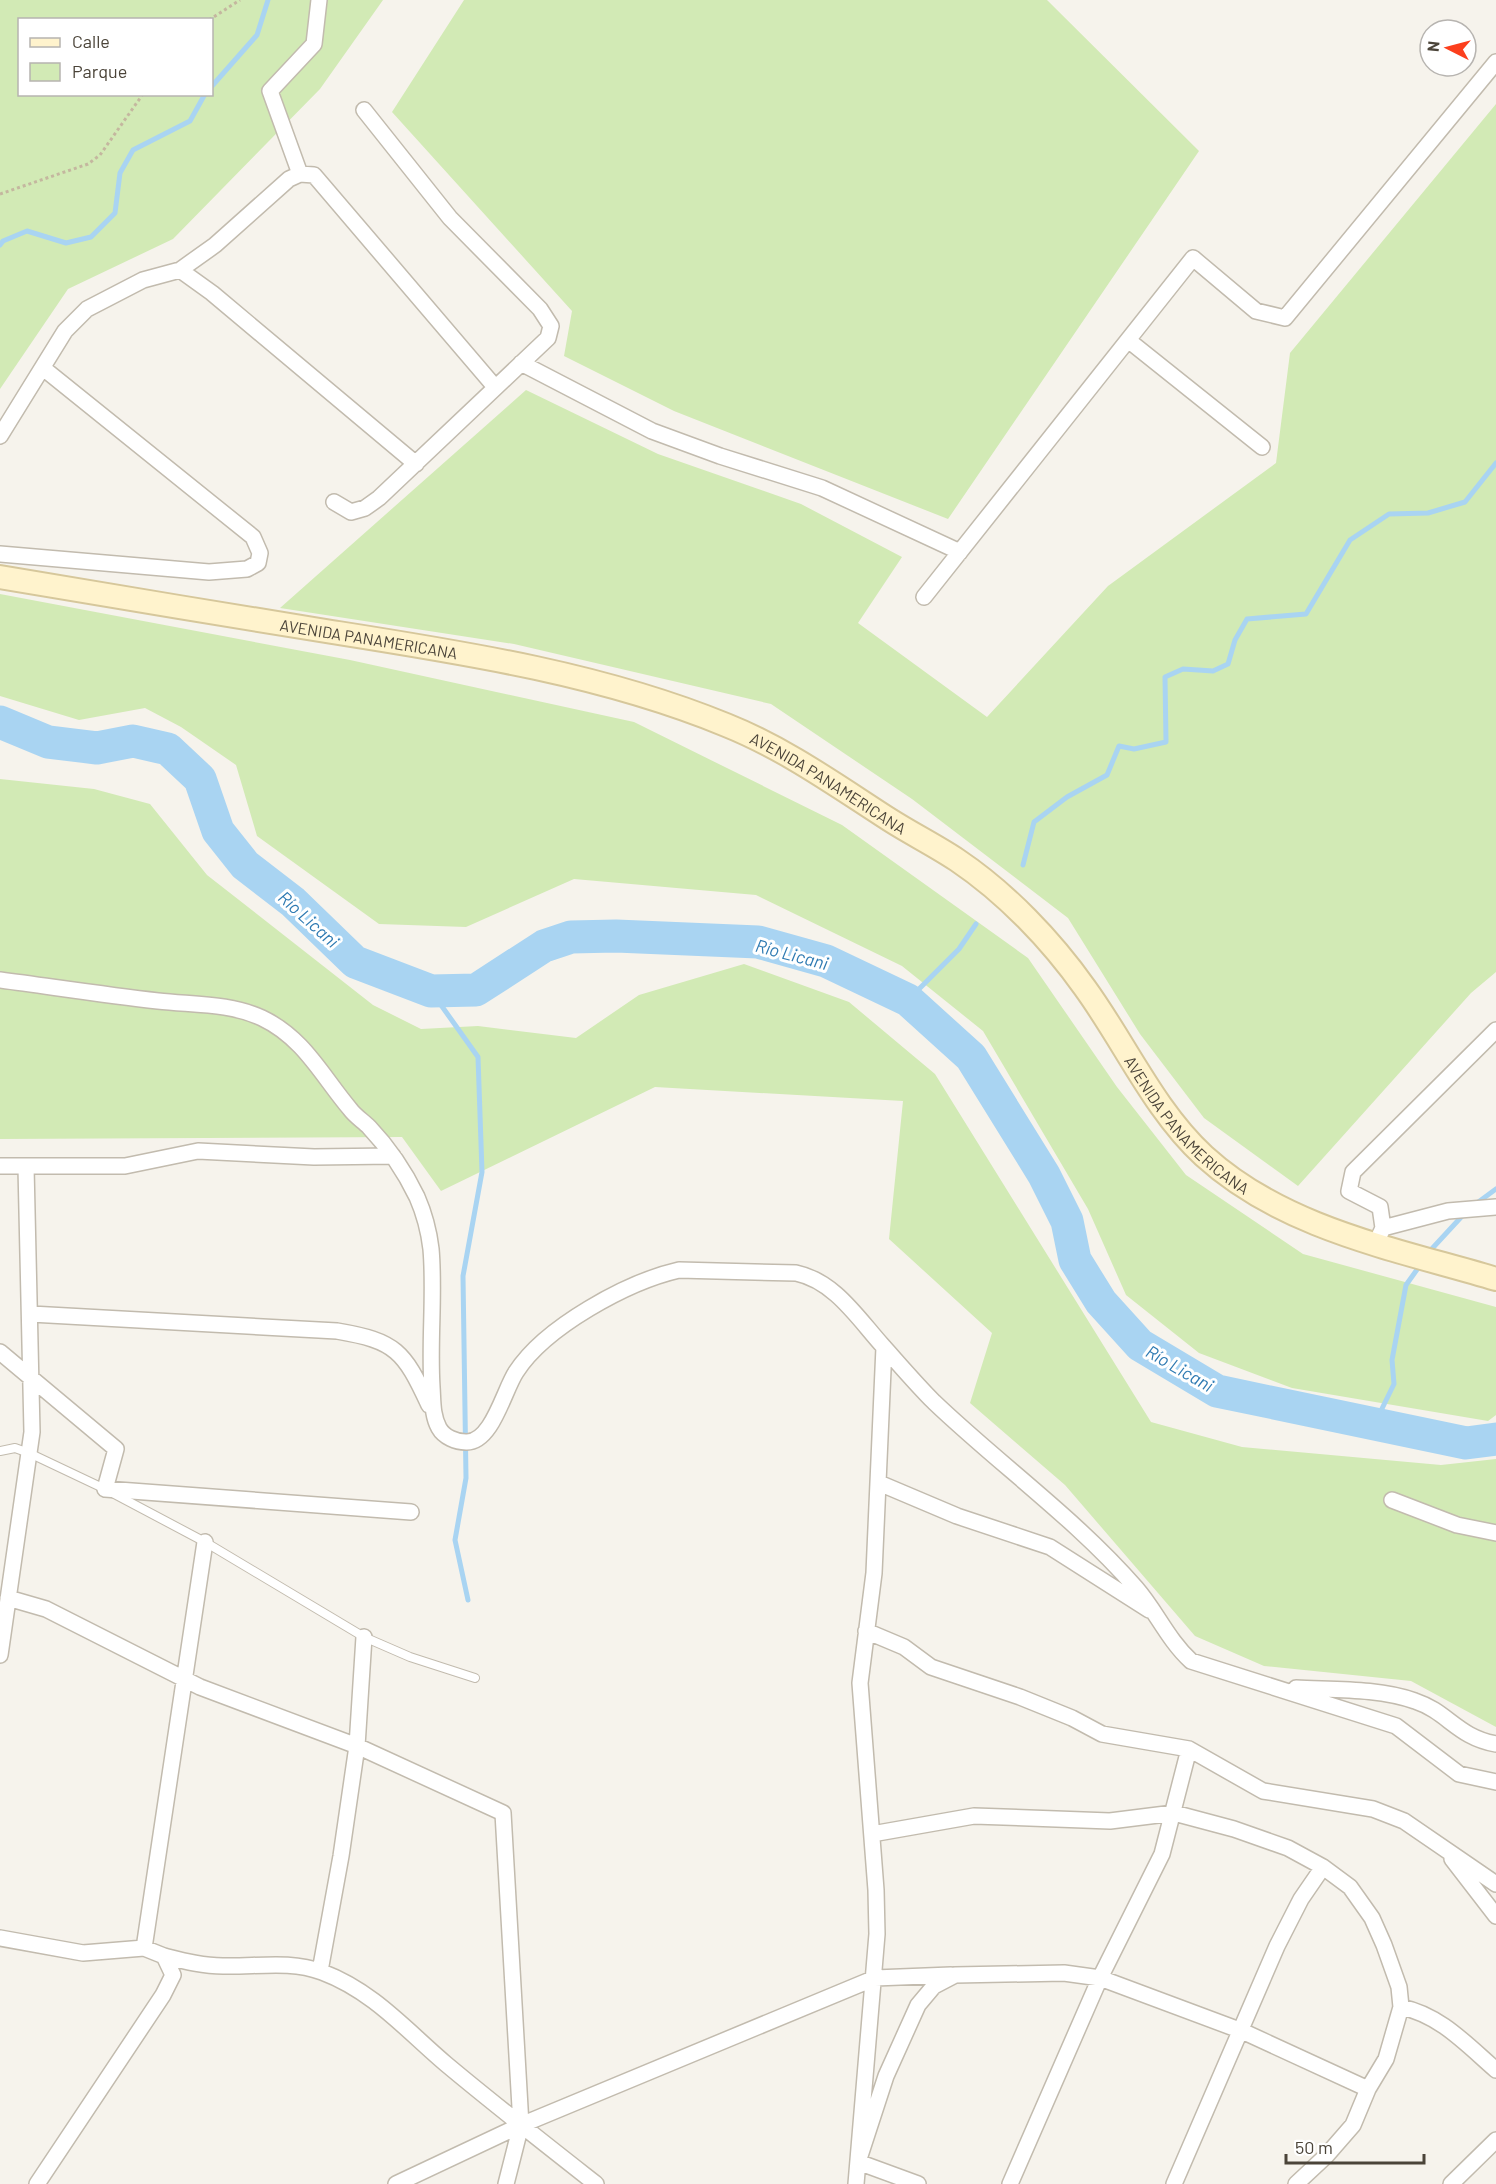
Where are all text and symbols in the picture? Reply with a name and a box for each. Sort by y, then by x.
legend [18,18,213,96]
north arrow [1418,18,1478,78]
text: Calle [72,30,110,52]
text: N [1423,40,1443,53]
text: Parque [72,60,127,82]
street label: AVENIDA PANAMERICANA [279,614,460,662]
street label: AVENIDA PANAMERICANA [747,728,910,838]
water label: Río Licani [274,886,344,952]
water label: Río Licani [753,934,831,974]
street label: AVENIDA PANAMERICANA [1121,1052,1253,1198]
water label: Río Licani [1142,1340,1218,1396]
scale bar [1286,2127,1424,2165]
text: 50 m [1295,2136,1333,2158]

